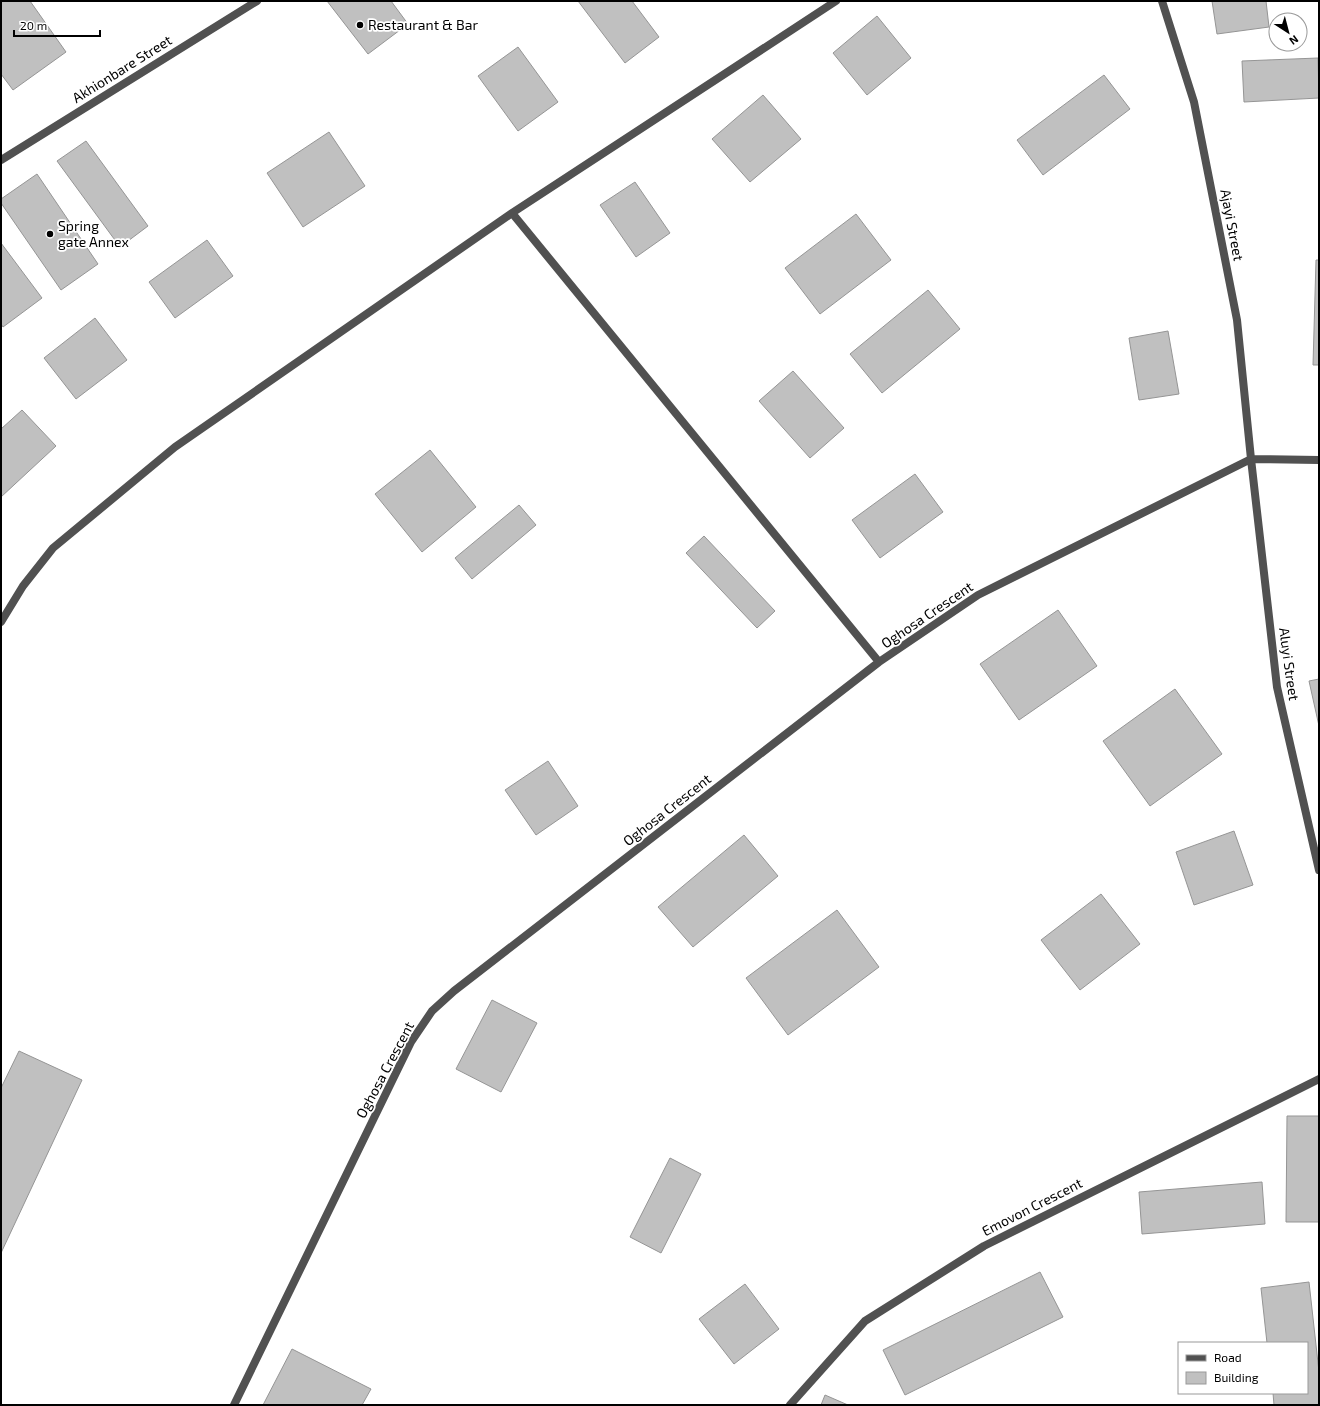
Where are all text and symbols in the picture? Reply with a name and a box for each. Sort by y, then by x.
scale bar [14,12,100,38]
north arrow [1268,12,1308,52]
place label: Restaurant & Bar [368,16,478,33]
text: 20 m [20,18,47,32]
marker: Restaurant & Bar [355,20,365,30]
street label: Akhionbare Street [69,31,175,106]
text: N [1287,33,1301,48]
street label: Ajayi Street [1217,188,1248,262]
place label: Spring gate Annex [58,217,130,250]
marker: Spring gate Annex [45,229,55,239]
street label: Oghosa Crescent [878,578,976,652]
street label: Aluyi Street [1276,626,1303,702]
street label: Oghosa Crescent [619,770,714,849]
street label: Oghosa Crescent [352,1019,417,1121]
street label: Emovon Crescent [979,1174,1085,1239]
legend [1178,1342,1308,1394]
text: Road [1214,1350,1242,1364]
text: Building [1214,1370,1259,1384]

